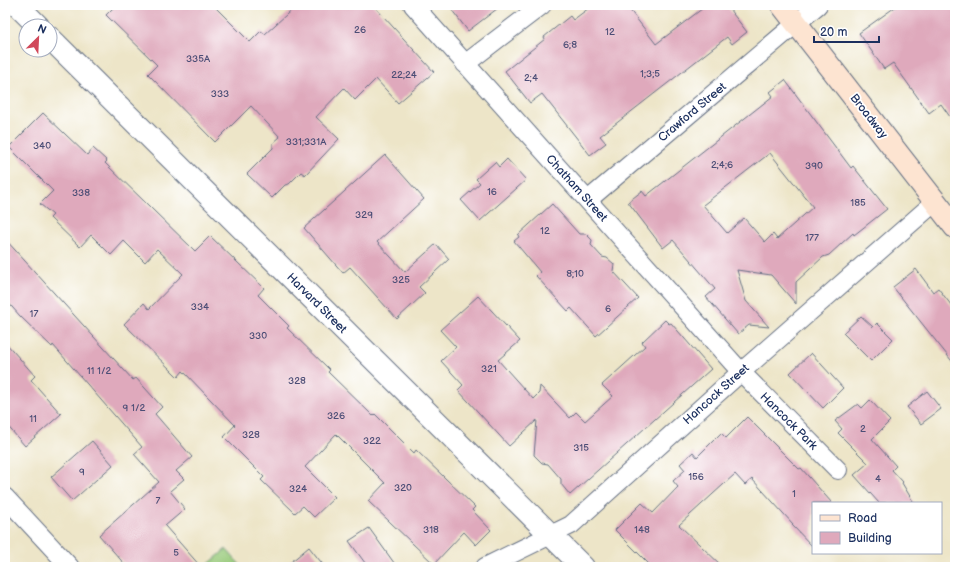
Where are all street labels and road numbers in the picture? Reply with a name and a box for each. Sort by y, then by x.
street label: Crawford Street [655,79,730,145]
street label: Broadway [847,91,891,142]
street label: Chatham Street [543,152,611,225]
street label: Harvard Street [283,270,350,337]
street label: Hancock Street [680,361,753,428]
street label: Hancock Park [757,389,821,453]

